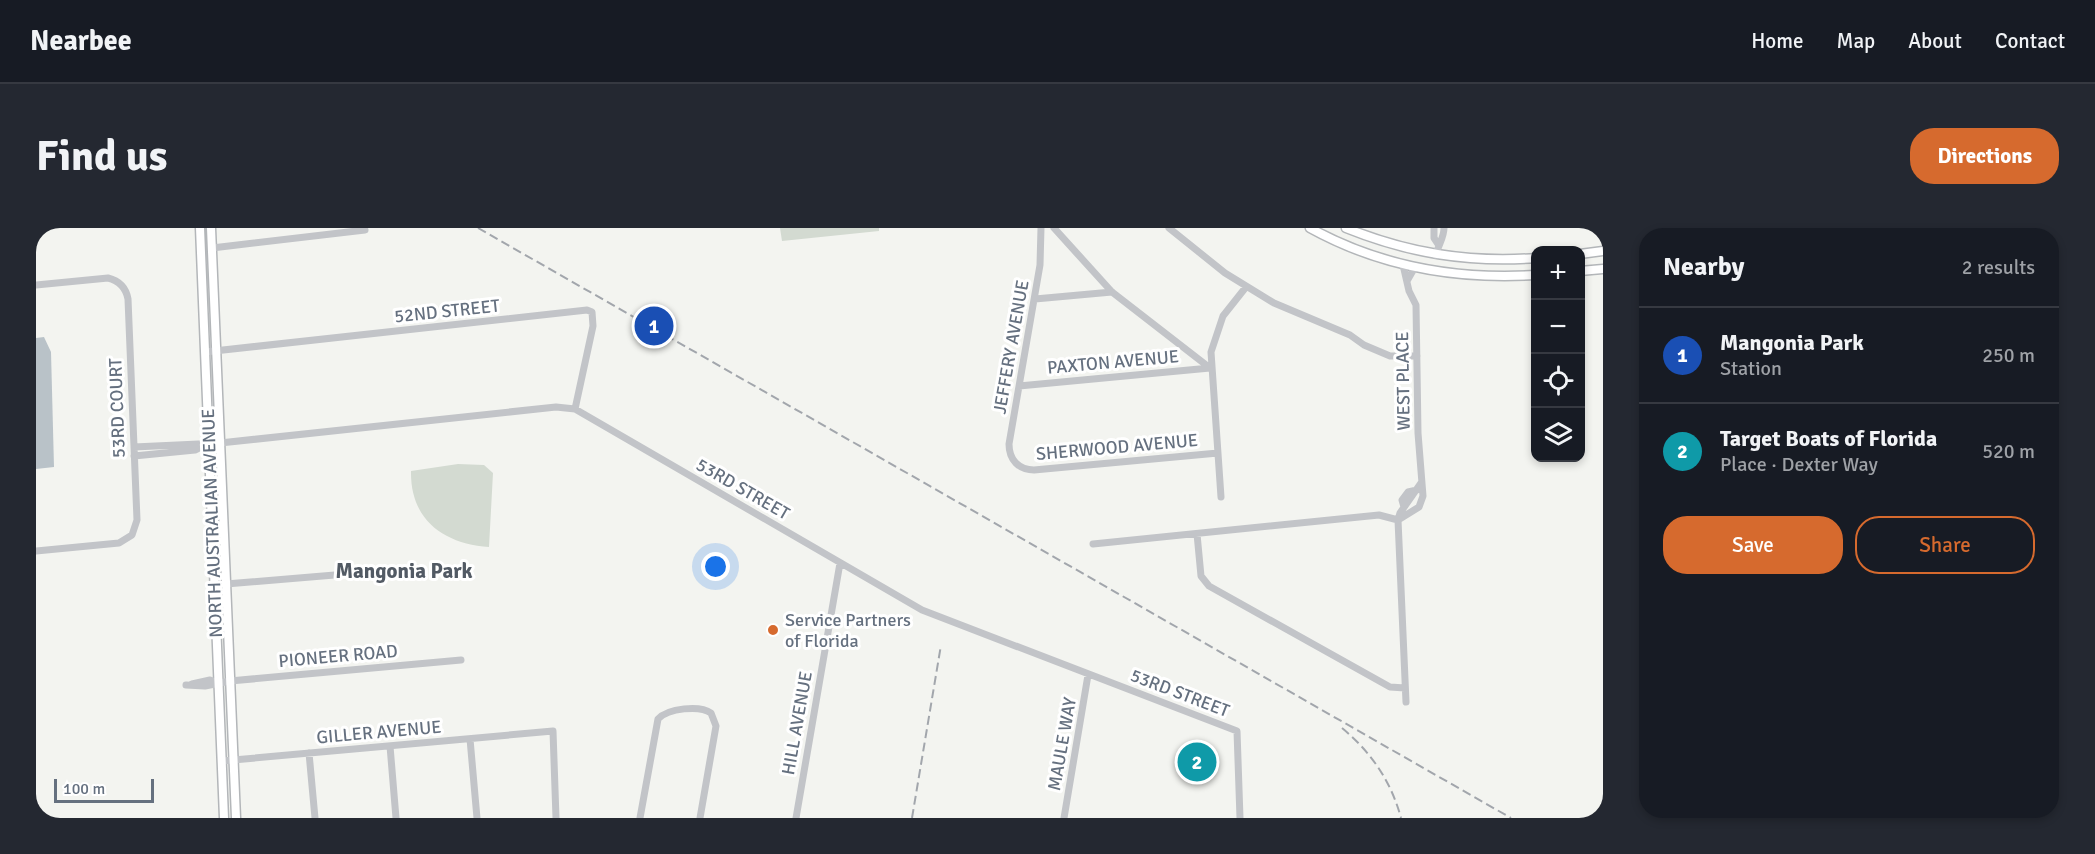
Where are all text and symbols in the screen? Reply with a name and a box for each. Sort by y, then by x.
text: Nearbee [30,24,132,58]
text: Home [1751,28,1804,54]
text: Map [1837,28,1875,54]
text: About [1908,28,1962,54]
text: Contact [1995,28,2065,54]
button: Directions [1910,128,2059,184]
text: Find us [36,131,167,182]
map controls [1531,246,1585,462]
button: + [1531,246,1585,300]
text: Nearby [1663,251,1744,283]
text: 2 results [1962,255,2035,280]
street label: JEFFERY AVENUE [988,278,1034,416]
street label: 52ND STREET [393,295,501,327]
button: − [1531,300,1585,354]
pin: 1 [634,304,674,348]
text: Mangonia Park [1720,329,1864,356]
street label: WEST PLACE [1391,331,1415,431]
text: 1 [1677,343,1688,368]
text: 250 m [1982,343,2035,368]
street label: PAXTON AVENUE [1046,345,1180,379]
button: locate [1531,354,1585,408]
text: Station [1720,356,1782,381]
street label: 53RD COURT [104,358,130,458]
street label: NORTH AUSTRALIAN AVENUE [197,408,227,638]
button: layers [1531,408,1585,462]
text: Target Boats of Florida [1720,425,1937,452]
street label: SHERWOOD AVENUE [1035,429,1199,465]
text: 2 [1677,439,1688,464]
text: 520 m [1982,439,2035,464]
text: Place · Dexter Way [1720,452,1878,477]
street label: 53RD STREET [692,453,794,525]
button: Save [1663,516,1843,574]
button: Share [1855,516,2035,574]
your location [701,552,730,581]
district label: Mangonia Park [335,558,473,584]
place label: Service Partners of Florida [785,609,911,652]
marker: Service Partners of Florida [766,623,780,637]
street label: PIONEER ROAD [277,640,399,672]
street label: 53RD STREET [1127,664,1233,722]
street label: HILL AVENUE [777,669,817,777]
street label: MAULE WAY [1043,696,1081,792]
street label: GILLER AVENUE [316,716,442,748]
pin: 2 [1178,740,1216,784]
scale bar [54,776,154,804]
text: 100 m [63,779,105,799]

